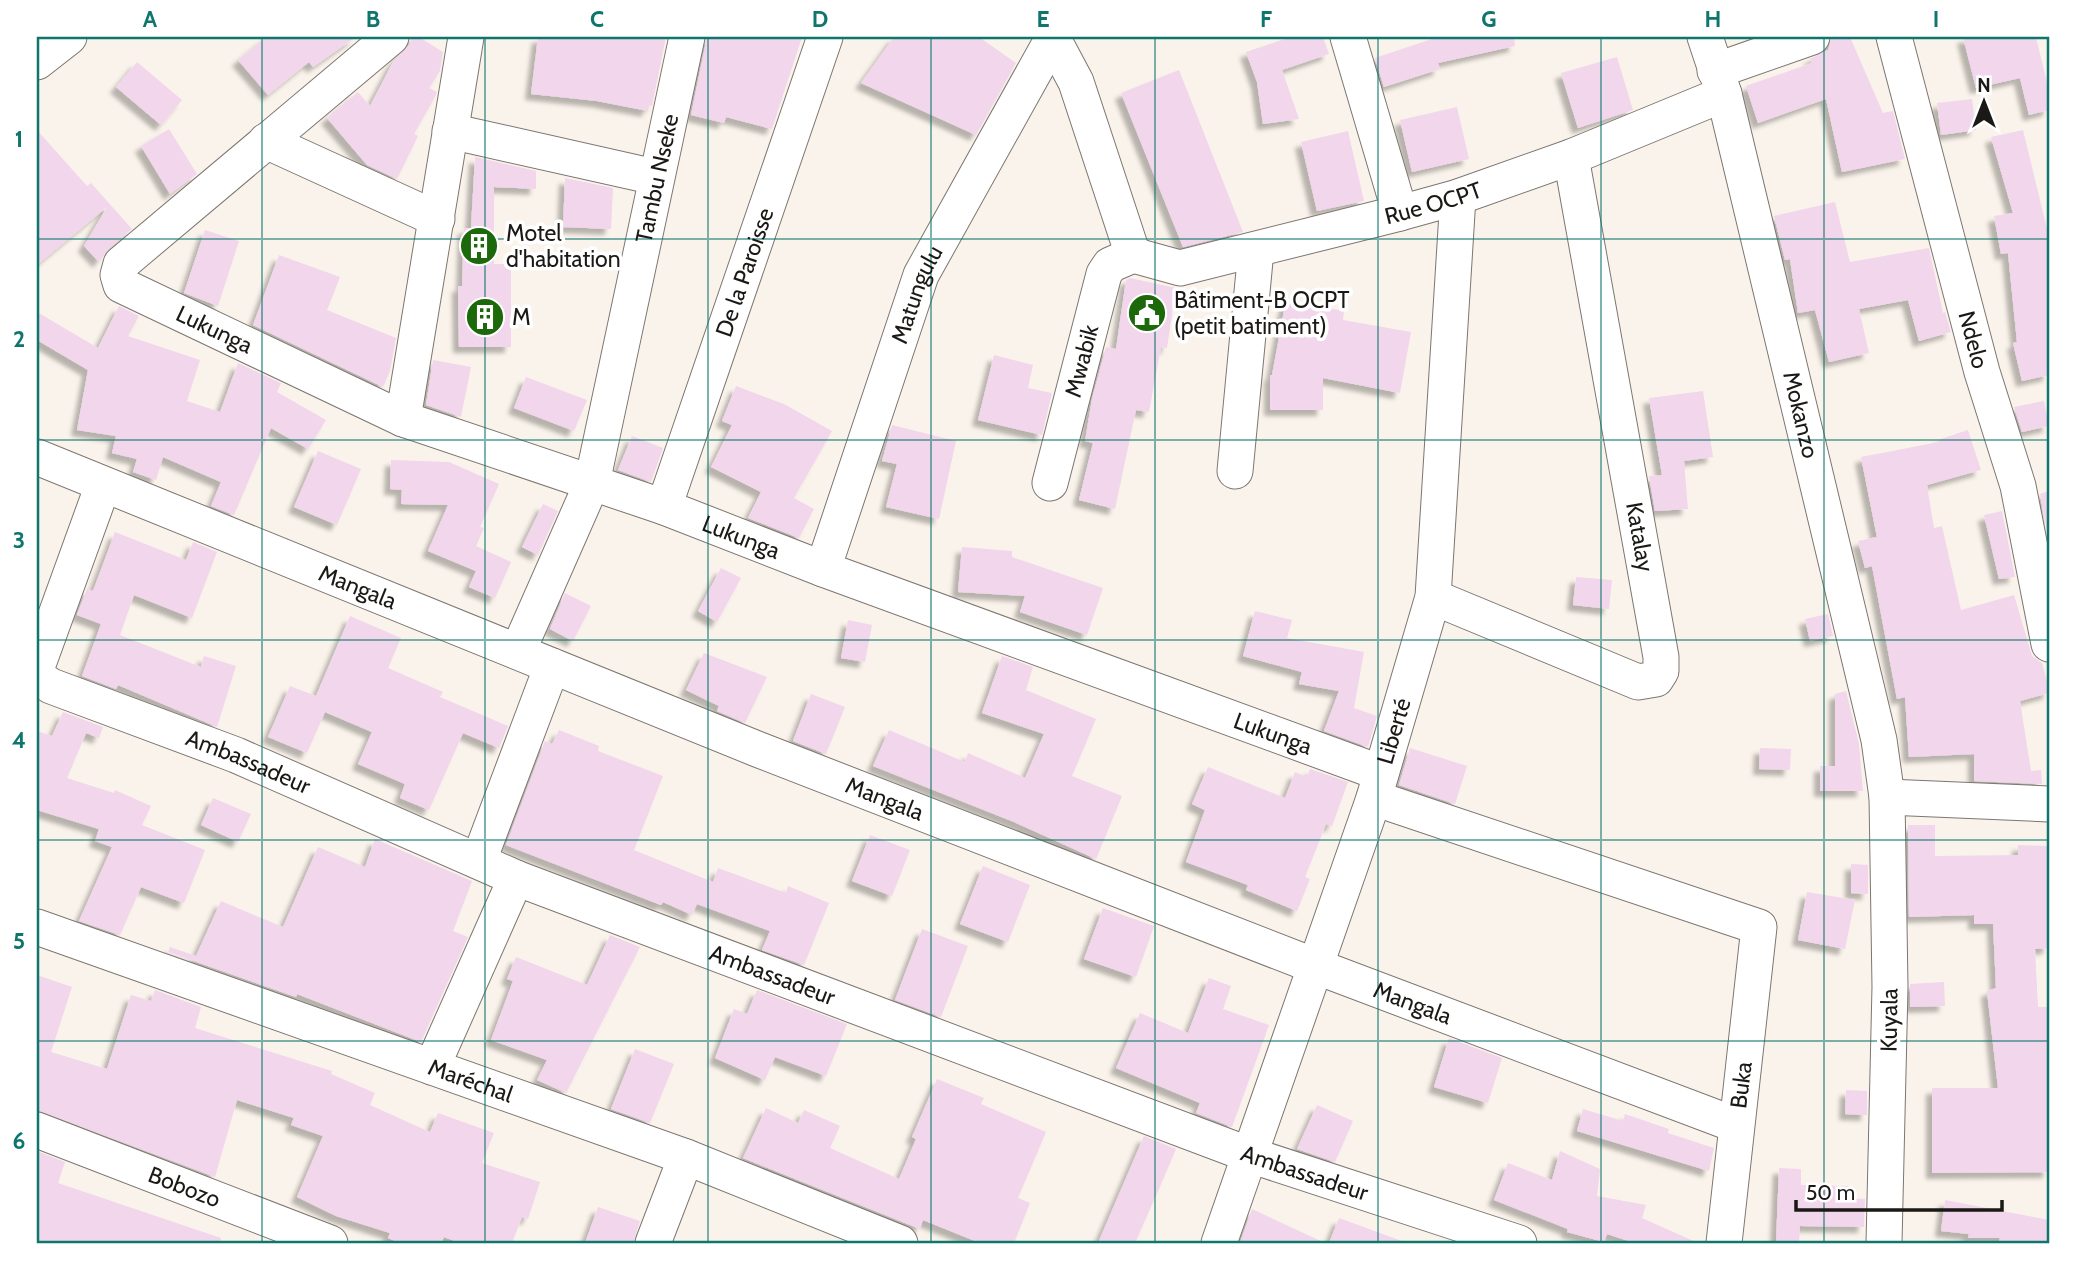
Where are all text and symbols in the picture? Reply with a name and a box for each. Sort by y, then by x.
text: A [143,5,158,33]
text: B [366,5,380,33]
text: C [590,5,604,33]
text: D [812,5,828,33]
text: E [1036,5,1050,33]
text: F [1260,5,1272,33]
text: G [1481,5,1497,33]
text: H [1705,5,1721,33]
text: I [1933,5,1939,33]
north arrow [1950,66,2020,136]
text: N [1977,74,1991,97]
street label: Tambu Nseke [630,111,684,245]
text: 1 [15,125,23,153]
street label: Rue OCPT [1382,176,1486,230]
street label: De la Paroisse [709,204,779,341]
place label: Motel d'habitation [506,219,621,273]
building icon: Motel d'habitation [458,225,500,267]
street label: Matungulu [885,241,949,347]
place label: Bâtiment-B OCPT (petit batiment) [1174,286,1350,340]
public building icon: Bâtiment-B OCPT (petit batiment) [1126,292,1168,334]
building icon: M [464,296,506,338]
street label: Lukunga [172,299,257,359]
place label: M [512,303,531,331]
street label: Ndelo [1953,308,1994,372]
street label: Mwabik [1059,321,1104,400]
text: 2 [13,325,25,353]
street label: Mokanzo [1777,369,1825,461]
street label: Katalay [1620,500,1660,574]
street label: Lukunga [698,509,784,565]
text: 3 [13,526,25,554]
street label: Mangala [315,559,401,615]
street label: Liberté [1371,694,1417,767]
street label: Lukunga [1230,706,1316,761]
street label: Ambassadeur [182,724,316,800]
text: 4 [12,726,26,754]
street label: Mangala [842,771,928,826]
text: 5 [13,927,25,955]
street label: Ambassadeur [706,938,840,1011]
street label: Mangala [1370,975,1456,1030]
street label: Kuyala [1874,988,1904,1052]
street label: Maréchal [425,1053,517,1109]
street label: Buka [1724,1060,1758,1110]
text: 6 [13,1127,25,1155]
street label: Ambassadeur [1237,1139,1373,1207]
street label: Bobozo [144,1160,224,1213]
scale bar [1796,1168,2002,1212]
text: 50 m [1806,1180,1855,1205]

